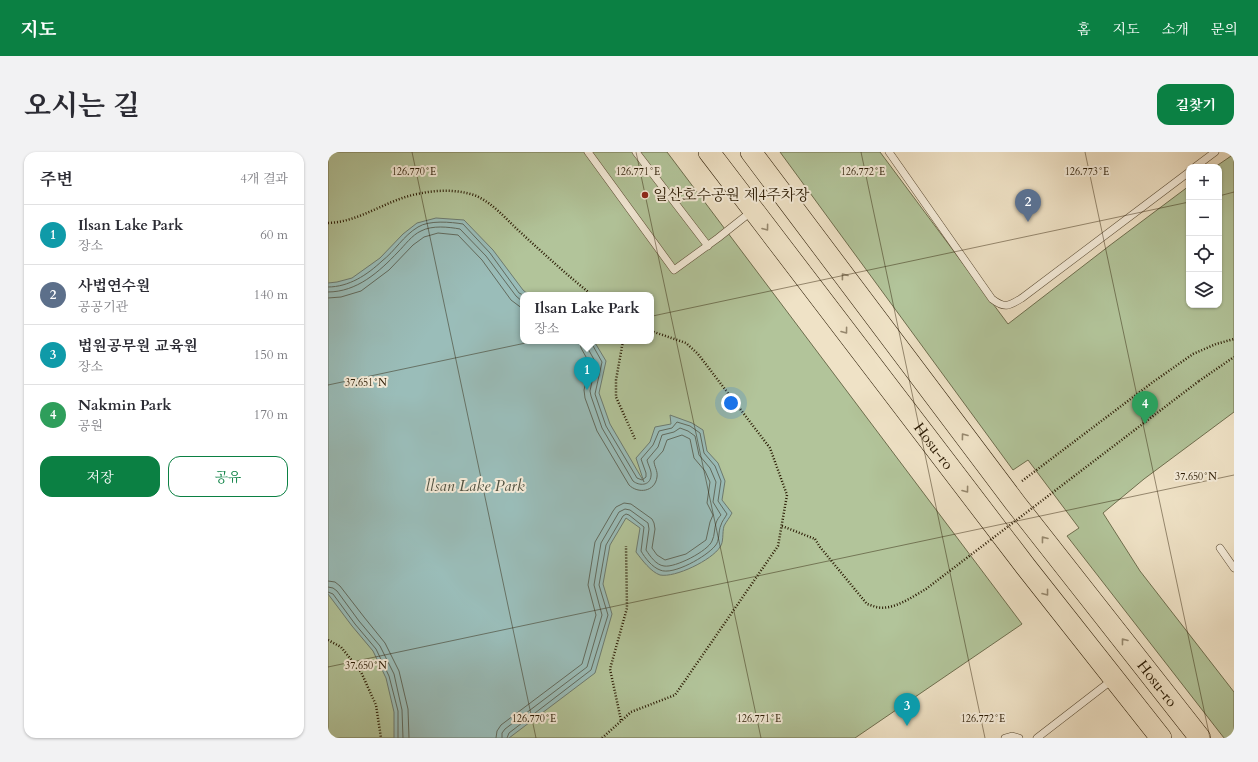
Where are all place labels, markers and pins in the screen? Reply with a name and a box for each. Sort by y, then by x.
place label: 일산호수공원 제4주차장 [653,185,810,205]
pin: 2 [1015,189,1041,222]
marker: 일산호수공원 제4주차장 [640,190,650,200]
pin: 1 [574,357,600,390]
pin: 4 [1132,391,1158,424]
pin: 3 [894,693,920,726]

